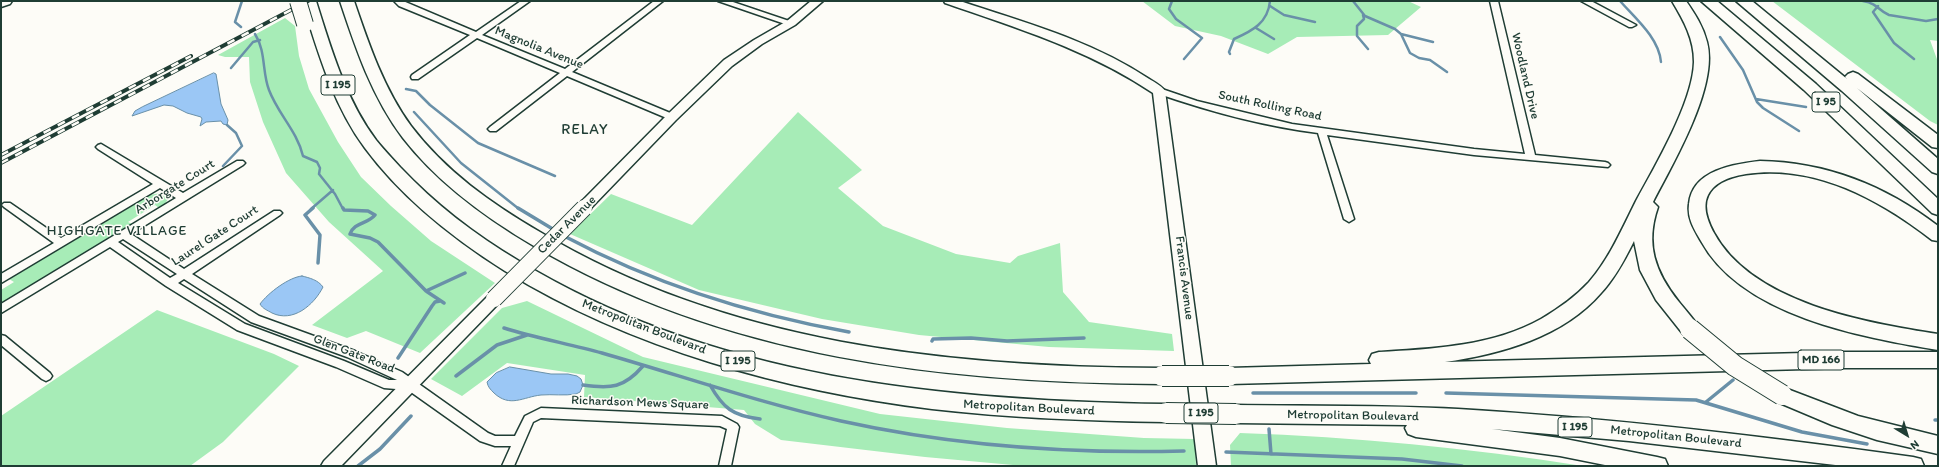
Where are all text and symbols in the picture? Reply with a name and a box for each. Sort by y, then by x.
street label: Magnolia Avenue [492,23,586,73]
street label: Woodland Drive [1507,31,1543,121]
road number: I 195 [321,75,355,95]
street label: South Rolling Road [1217,87,1323,125]
road number: I 95 [1812,92,1840,112]
district label: RELAY [561,121,609,139]
street label: Arborgate Court [132,156,218,218]
street label: Cedar Avenue [534,192,600,258]
street label: Laurel Gate Court [169,202,261,270]
district label: HIGHGATE VILLAGE [46,223,188,239]
street label: Francis Avenue [1171,235,1197,321]
street label: Metropolitan Boulevard [580,296,708,358]
street label: Glen Gate Road [311,331,397,377]
road number: MD 166 [1798,350,1844,370]
road number: I 195 [721,351,755,371]
street label: Richardson Mews Square [571,393,709,413]
street label: Metropolitan Boulevard [963,397,1095,419]
road number: I 195 [1184,403,1218,423]
street label: Metropolitan Boulevard [1287,407,1419,425]
north arrow [1887,415,1927,455]
road number: I 195 [1558,417,1592,437]
street label: Metropolitan Boulevard [1610,422,1742,452]
text: N [1908,437,1922,452]

